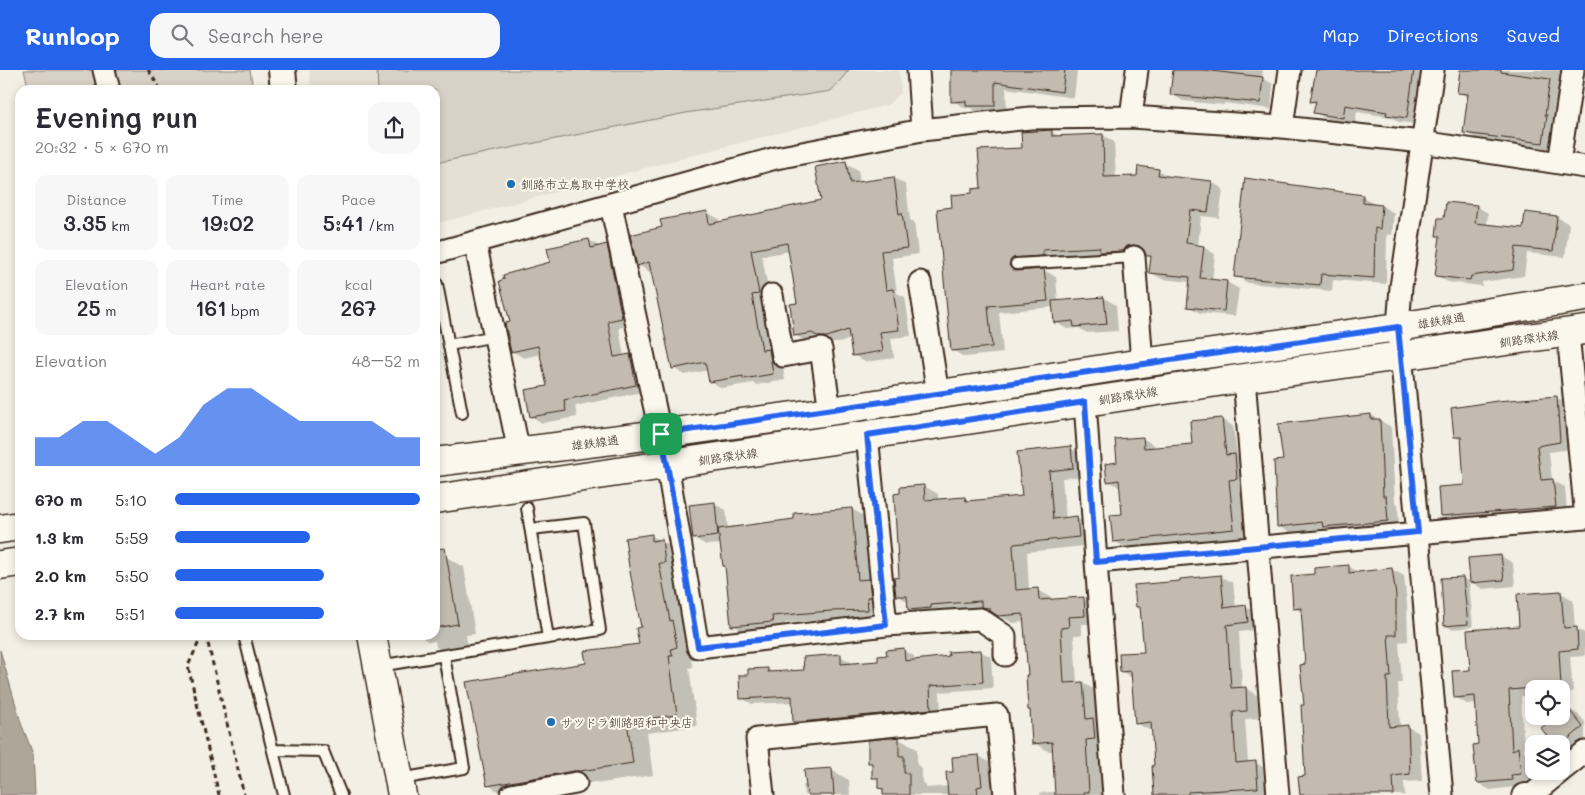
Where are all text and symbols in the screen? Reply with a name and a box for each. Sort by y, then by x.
search box [150,13,500,58]
text: Runloop [25,20,120,51]
icon: search [168,21,196,49]
text: Search here [208,23,323,48]
text: Map [1322,23,1359,47]
text: Directions [1387,23,1479,47]
text: Saved [1507,23,1560,47]
text: Evening run [35,99,198,135]
button: share [368,102,420,154]
text: 20:32 · 5 × 670 m [35,136,169,157]
place label: 釧路市立鳥取中学校 [521,176,629,192]
marker: 釧路市立鳥取中学校 [505,178,517,190]
text: Distance [66,190,127,209]
text: Time [212,190,243,209]
text: Pace [341,190,376,209]
text: 3.35 [63,209,107,236]
text: 19:02 [201,209,254,236]
text: 5:41 [323,209,364,236]
text: km [107,216,130,235]
text: /km [364,216,394,235]
text: Elevation [65,275,128,294]
text: Heart rate [190,275,265,294]
text: kcal [345,275,372,294]
text: 25 [77,294,101,321]
text: 161 [195,294,227,321]
text: 267 [340,294,377,321]
text: m [101,301,116,320]
text: bpm [227,301,260,320]
street label: 雄鉄線通 [1416,308,1466,332]
street label: 釧路環状線 [1498,326,1560,350]
text: Elevation [35,350,107,371]
text: 48–52 m [352,350,420,371]
street label: 釧路環状線 [1097,382,1159,408]
pin [640,413,682,455]
icon: arrive [647,420,675,448]
street label: 雄鉄線通 [570,431,620,453]
street label: 釧路環状線 [697,444,759,468]
text: 670 m [35,489,82,510]
text: 5:10 [115,489,146,510]
text: 1.3 km [35,527,84,548]
text: 5:59 [115,527,148,548]
text: 2.0 km [35,565,86,586]
text: 5:50 [115,565,149,586]
text: 2.7 km [35,603,85,624]
text: 5:51 [115,603,146,624]
map controls [1525,680,1570,780]
button: locate [1525,680,1570,725]
place label: サツドラ釧路昭和中央店 [561,714,693,730]
marker: サツドラ釧路昭和中央店 [545,716,557,728]
button: layers [1525,735,1570,780]

